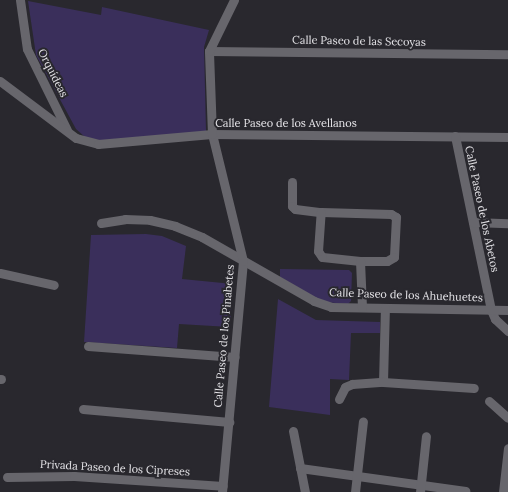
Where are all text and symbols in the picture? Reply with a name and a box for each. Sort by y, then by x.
street label: Calle Paseo de las Secoyas [292,33,426,49]
street label: Orquídeas [35,47,71,99]
street label: Calle Paseo de los Avellanos [215,116,357,130]
street label: Calle Paseo de los Abetos [462,145,502,273]
street label: Calle Paseo de los Pinabetes [211,264,237,408]
street label: Calle Paseo de los Ahuehuetes [329,286,483,304]
street label: Privada Paseo de los Cipreses [40,457,190,479]

